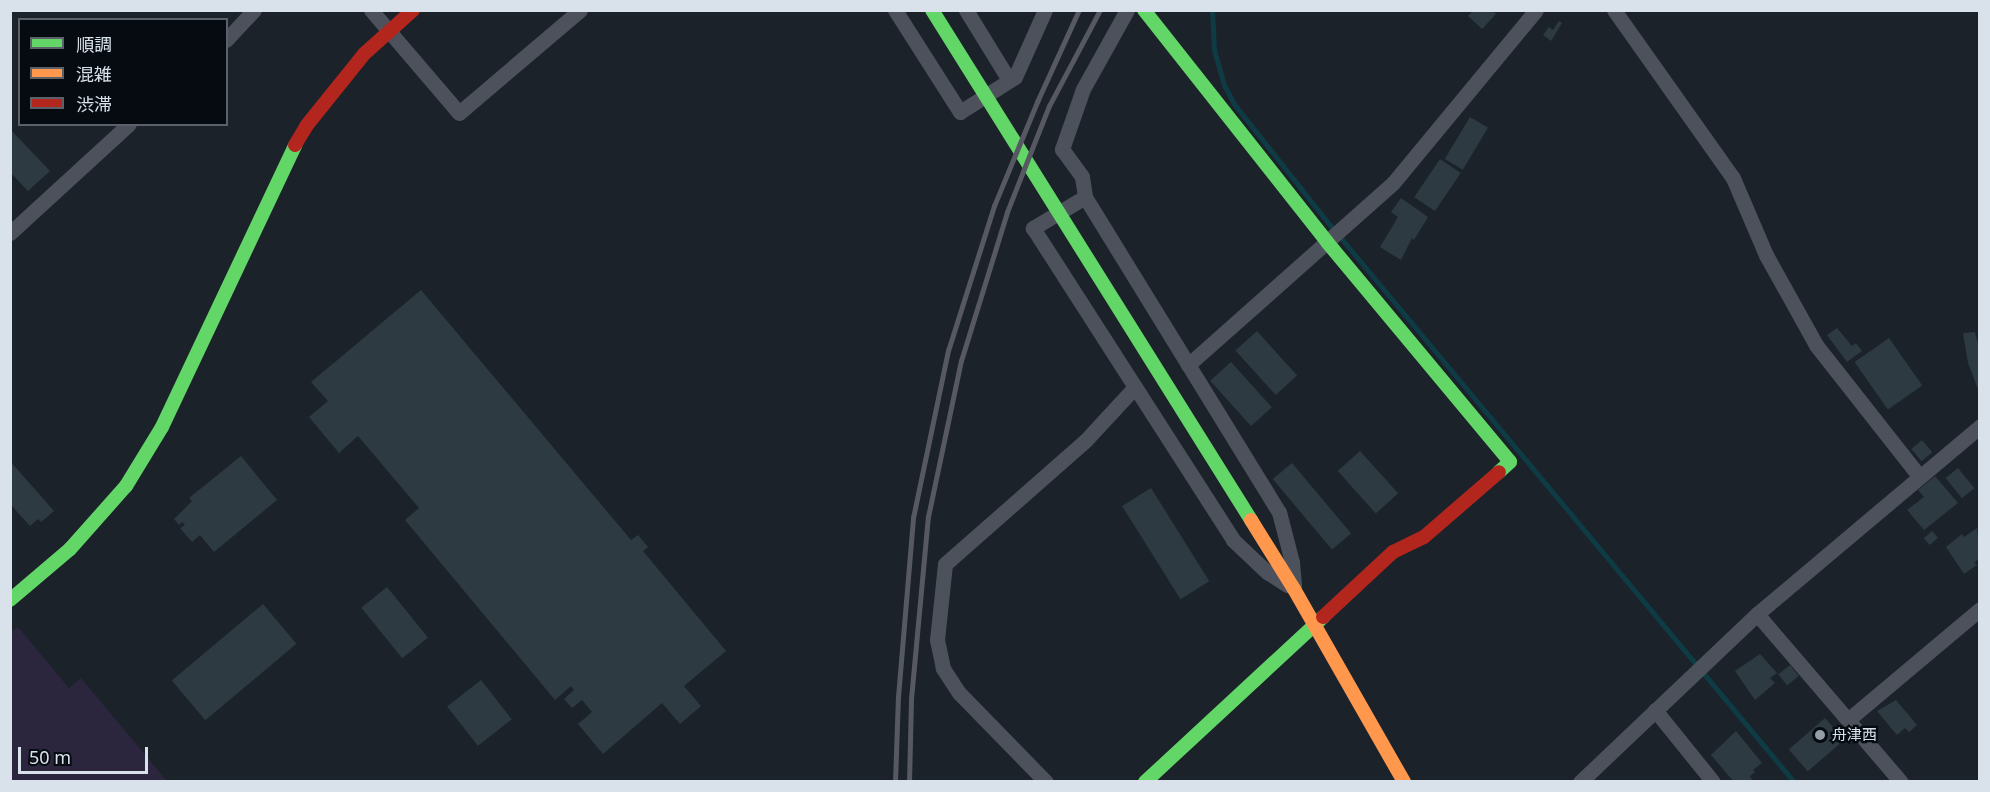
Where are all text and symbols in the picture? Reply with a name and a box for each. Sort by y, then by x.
legend [18,18,228,126]
text: 順調 [76,32,112,56]
text: 混雑 [76,62,112,86]
text: 渋滞 [76,92,112,116]
place label: 舟津西 [1832,726,1877,744]
marker: 舟津西 [1813,728,1827,742]
scale bar [21,735,152,773]
text: 50 m [29,745,71,769]

